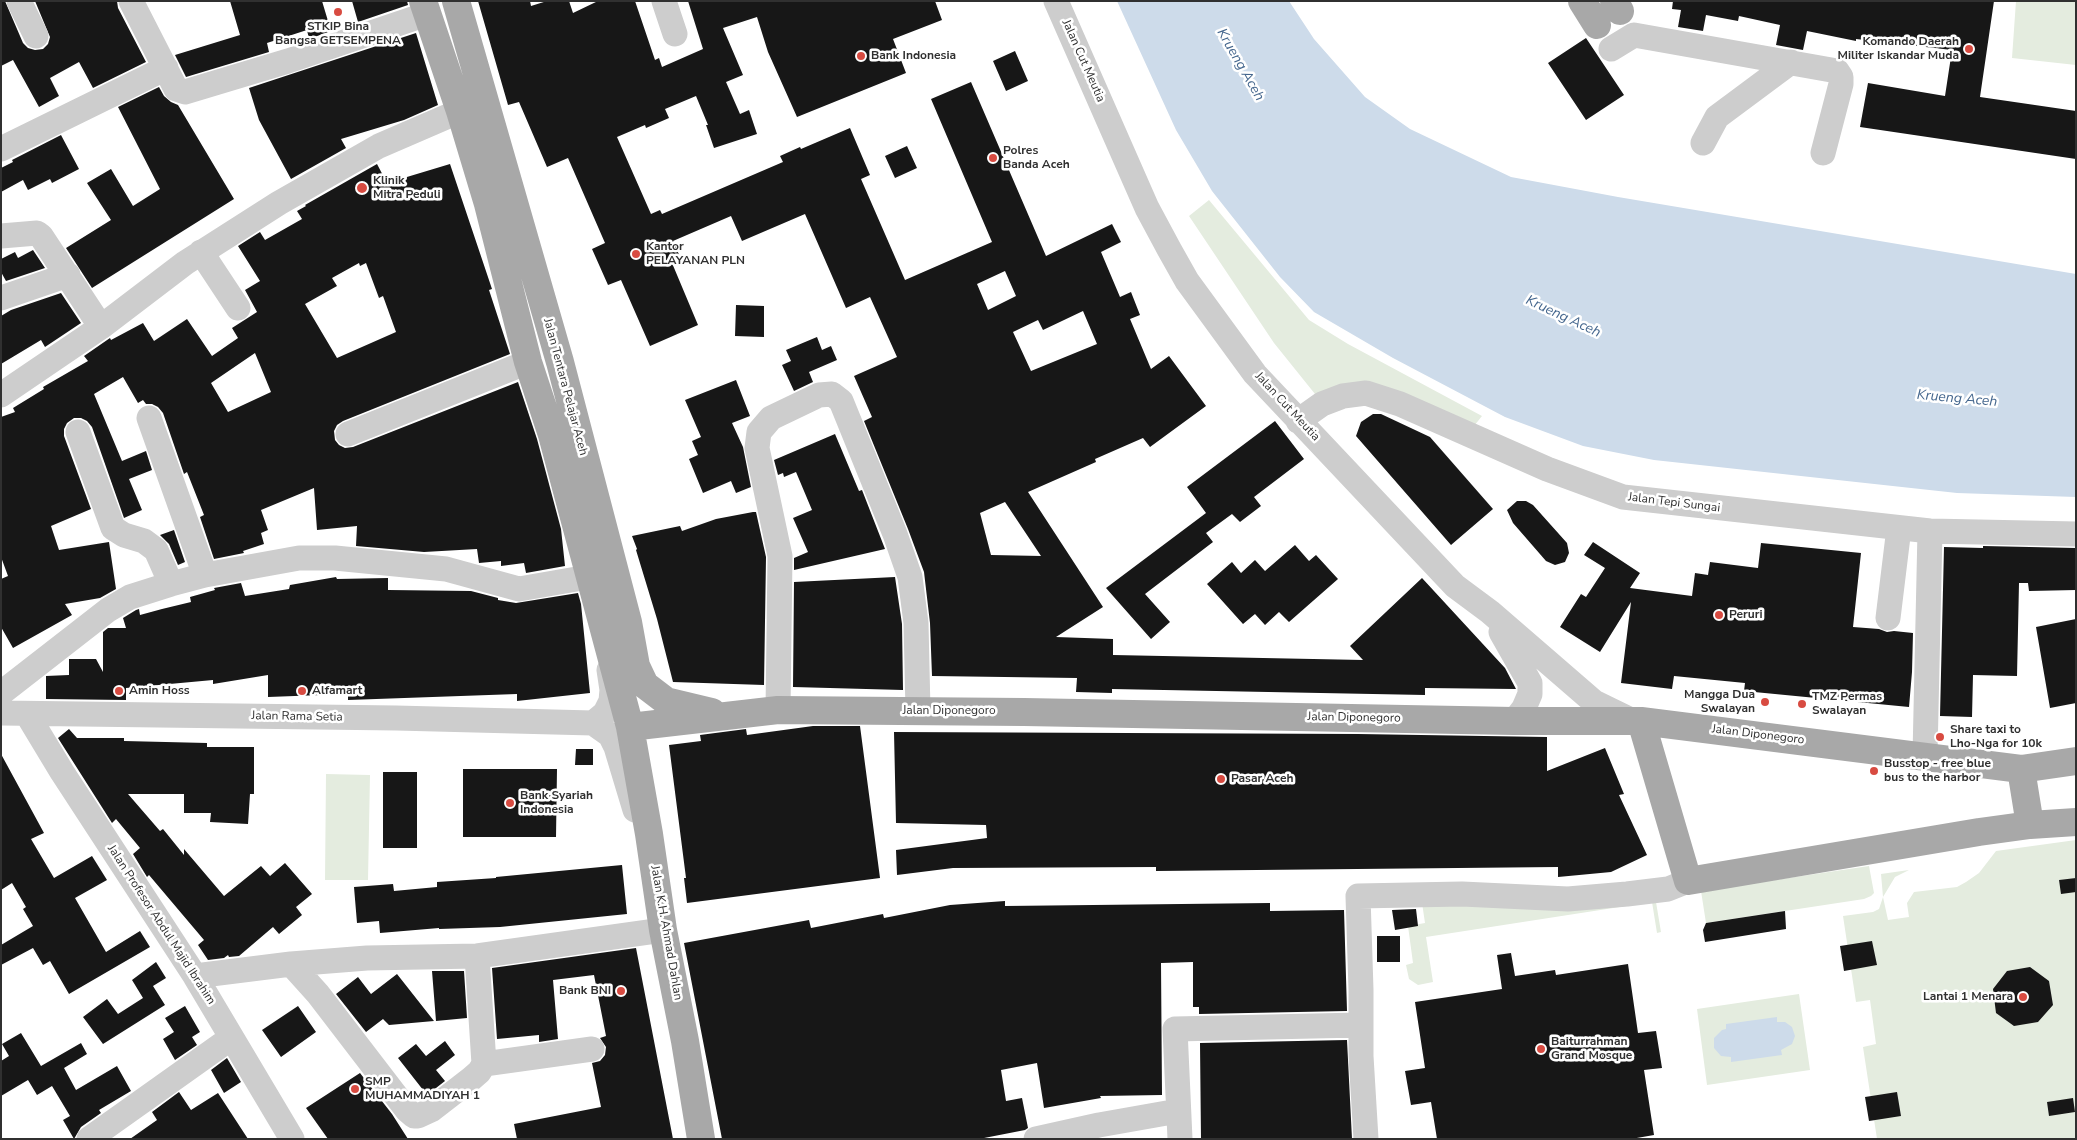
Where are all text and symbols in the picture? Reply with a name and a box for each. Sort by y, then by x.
marker: STKIP Bina Bangsa GETSEMPENA [332,6,344,18]
street label: Jalan Cut Meutia [1058,18,1108,104]
place label: STKIP Bina Bangsa GETSEMPENA [275,20,401,48]
water label: Krueng Aceh [1213,26,1267,104]
place label: Komando Daerah Militer Iskandar Muda [1838,35,1959,63]
marker: Komando Daerah Militer Iskandar Muda [1963,43,1975,55]
place label: Bank Indonesia [871,49,956,63]
marker: Bank Indonesia [855,50,867,62]
place label: Polres Banda Aceh [1003,144,1070,172]
marker: Polres Banda Aceh [987,152,999,164]
place label: Klinik Mitra Peduli [373,174,441,202]
marker: Klinik Mitra Peduli [355,181,369,195]
place label: Kantor PELAYANAN PLN [646,240,745,268]
marker: Kantor PELAYANAN PLN [630,248,642,260]
water label: Krueng Aceh [1523,292,1603,342]
street label: Jalan Tentara Pelajar Aceh [540,317,590,457]
street label: Jalan Cut Meutia [1251,370,1323,444]
water label: Krueng Aceh [1916,387,1998,411]
street label: Jalan Tepi Sungai [1627,490,1721,516]
place label: Peruri [1729,608,1762,622]
marker: Peruri [1713,609,1725,621]
place label: Amin Hoss [129,684,190,698]
place label: Alfamart [312,684,362,698]
marker: Amin Hoss [113,685,125,697]
marker: Alfamart [296,685,308,697]
place label: Mangga Dua Swalayan [1684,688,1755,716]
place label: TMZ Permas Swalayan [1812,690,1882,718]
marker: Mangga Dua Swalayan [1759,696,1771,708]
marker: TMZ Permas Swalayan [1796,698,1808,710]
street label: Jalan Diponegoro [902,704,996,718]
street label: Jalan Rama Setia [251,709,343,725]
street label: Jalan Diponegoro [1307,710,1401,726]
street label: Jalan Diponegoro [1711,722,1805,748]
place label: Share taxi to Lho-Nga for 10k [1950,723,2042,751]
marker: Share taxi to Lho-Nga for 10k [1934,731,1946,743]
place label: Busstop - free blue bus to the harbor [1884,757,1991,785]
marker: Busstop - free blue bus to the harbor [1868,765,1880,777]
place label: Pasar Aceh [1231,772,1293,786]
marker: Pasar Aceh [1215,773,1227,785]
place label: Bank Syariah Indonesia [520,789,593,817]
marker: Bank Syariah Indonesia [504,797,516,809]
street label: Jalan Profesor Abdul Majid Ibrahim [104,843,218,1007]
street label: Jalan K.H. Ahmad Dahlan [647,865,685,1001]
place label: Bank BNI [559,984,611,998]
marker: Bank BNI [615,985,627,997]
place label: Lantai 1 Menara [1923,990,2013,1004]
marker: Lantai 1 Menara [2017,991,2029,1003]
place label: Baiturrahman Grand Mosque [1551,1035,1632,1063]
marker: Baiturrahman Grand Mosque [1535,1043,1547,1055]
place label: SMP MUHAMMADIYAH 1 [365,1075,480,1103]
marker: SMP MUHAMMADIYAH 1 [349,1083,361,1095]

